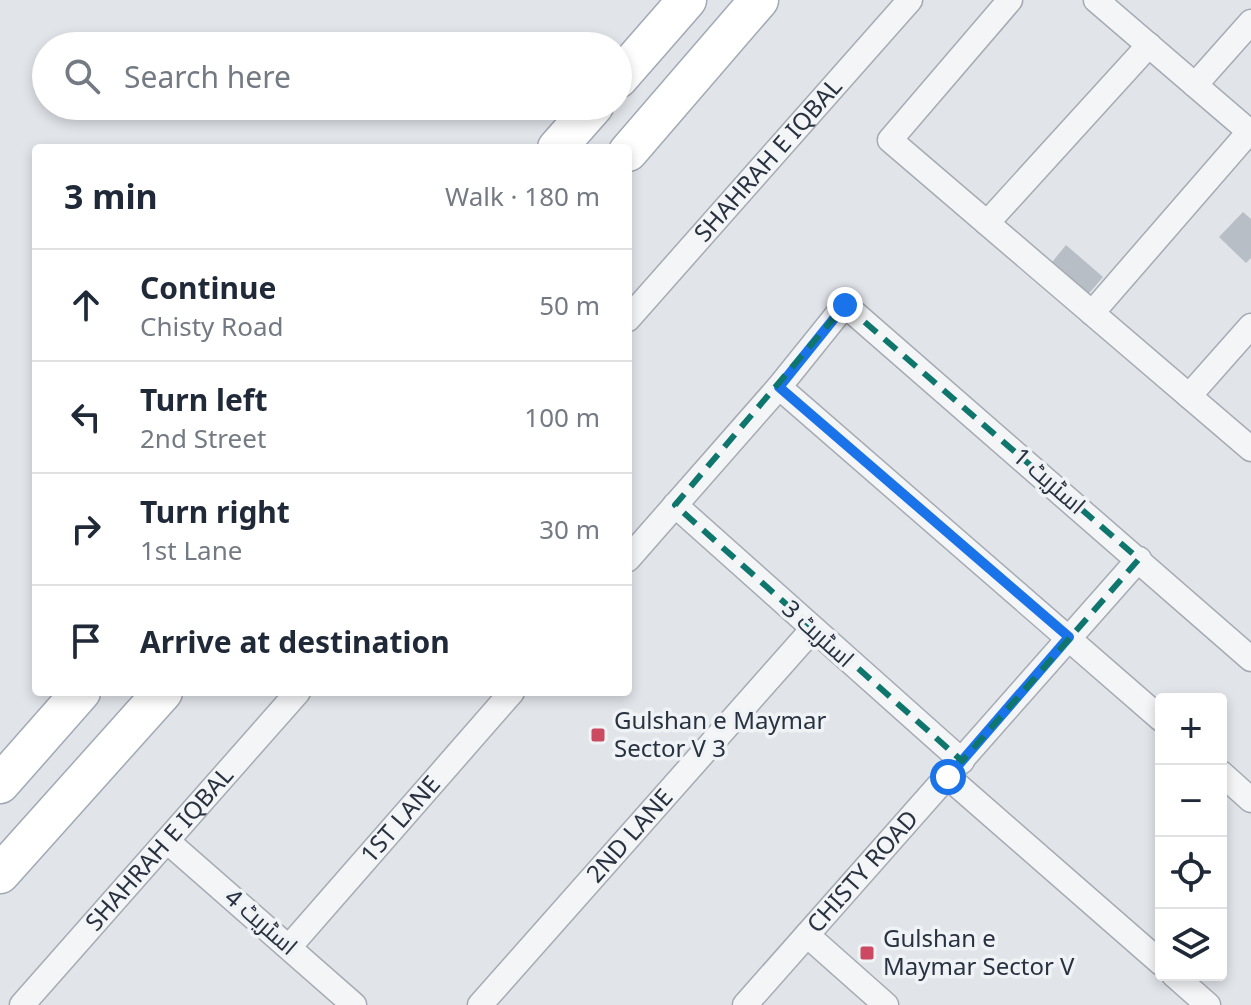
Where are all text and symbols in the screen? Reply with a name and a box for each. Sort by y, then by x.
search box [32,32,632,120]
icon: search [60,54,104,98]
text: Search here [124,56,291,97]
street label: SHAHRAH E IQBAL [686,70,849,248]
text: 3 min [64,173,158,219]
text: Walk · 180 m [445,178,600,214]
text: Continue [140,267,276,308]
icon: ahead [64,283,108,327]
text: 50 m [539,287,600,323]
route end [827,287,863,323]
text: Chisty Road [140,308,284,344]
text: Turn left [140,379,268,420]
icon: left [64,395,108,439]
text: 100 m [524,399,600,435]
text: 2nd Street [140,420,266,456]
street label: اسٹریٹ 1 [1006,439,1093,521]
text: Turn right [140,491,290,532]
icon: right [64,507,108,551]
text: 30 m [539,511,600,547]
text: 1st Lane [140,532,242,568]
street label: اسٹریٹ 3 [776,592,862,674]
icon: arrive [64,619,108,663]
text: Arrive at destination [140,621,450,662]
map controls [1155,693,1227,981]
button: + [1155,693,1227,765]
place label: Gulshan e Maymar Sector V 3 [614,703,827,764]
marker: Gulshan e Maymar Sector V 3 [589,726,607,744]
street label: SHAHRAH E IQBAL [77,759,240,937]
route start [930,759,966,795]
button: − [1155,765,1227,837]
street label: 1ST LANE [352,768,447,869]
street label: 2ND LANE [578,781,679,889]
street label: CHISTY ROAD [799,802,925,939]
button: locate [1155,837,1227,909]
street label: اسٹریٹ 4 [218,880,305,962]
button: layers [1155,909,1227,981]
place label: Gulshan e Maymar Sector V [883,921,1075,982]
marker: Gulshan e Maymar Sector V [858,944,876,962]

